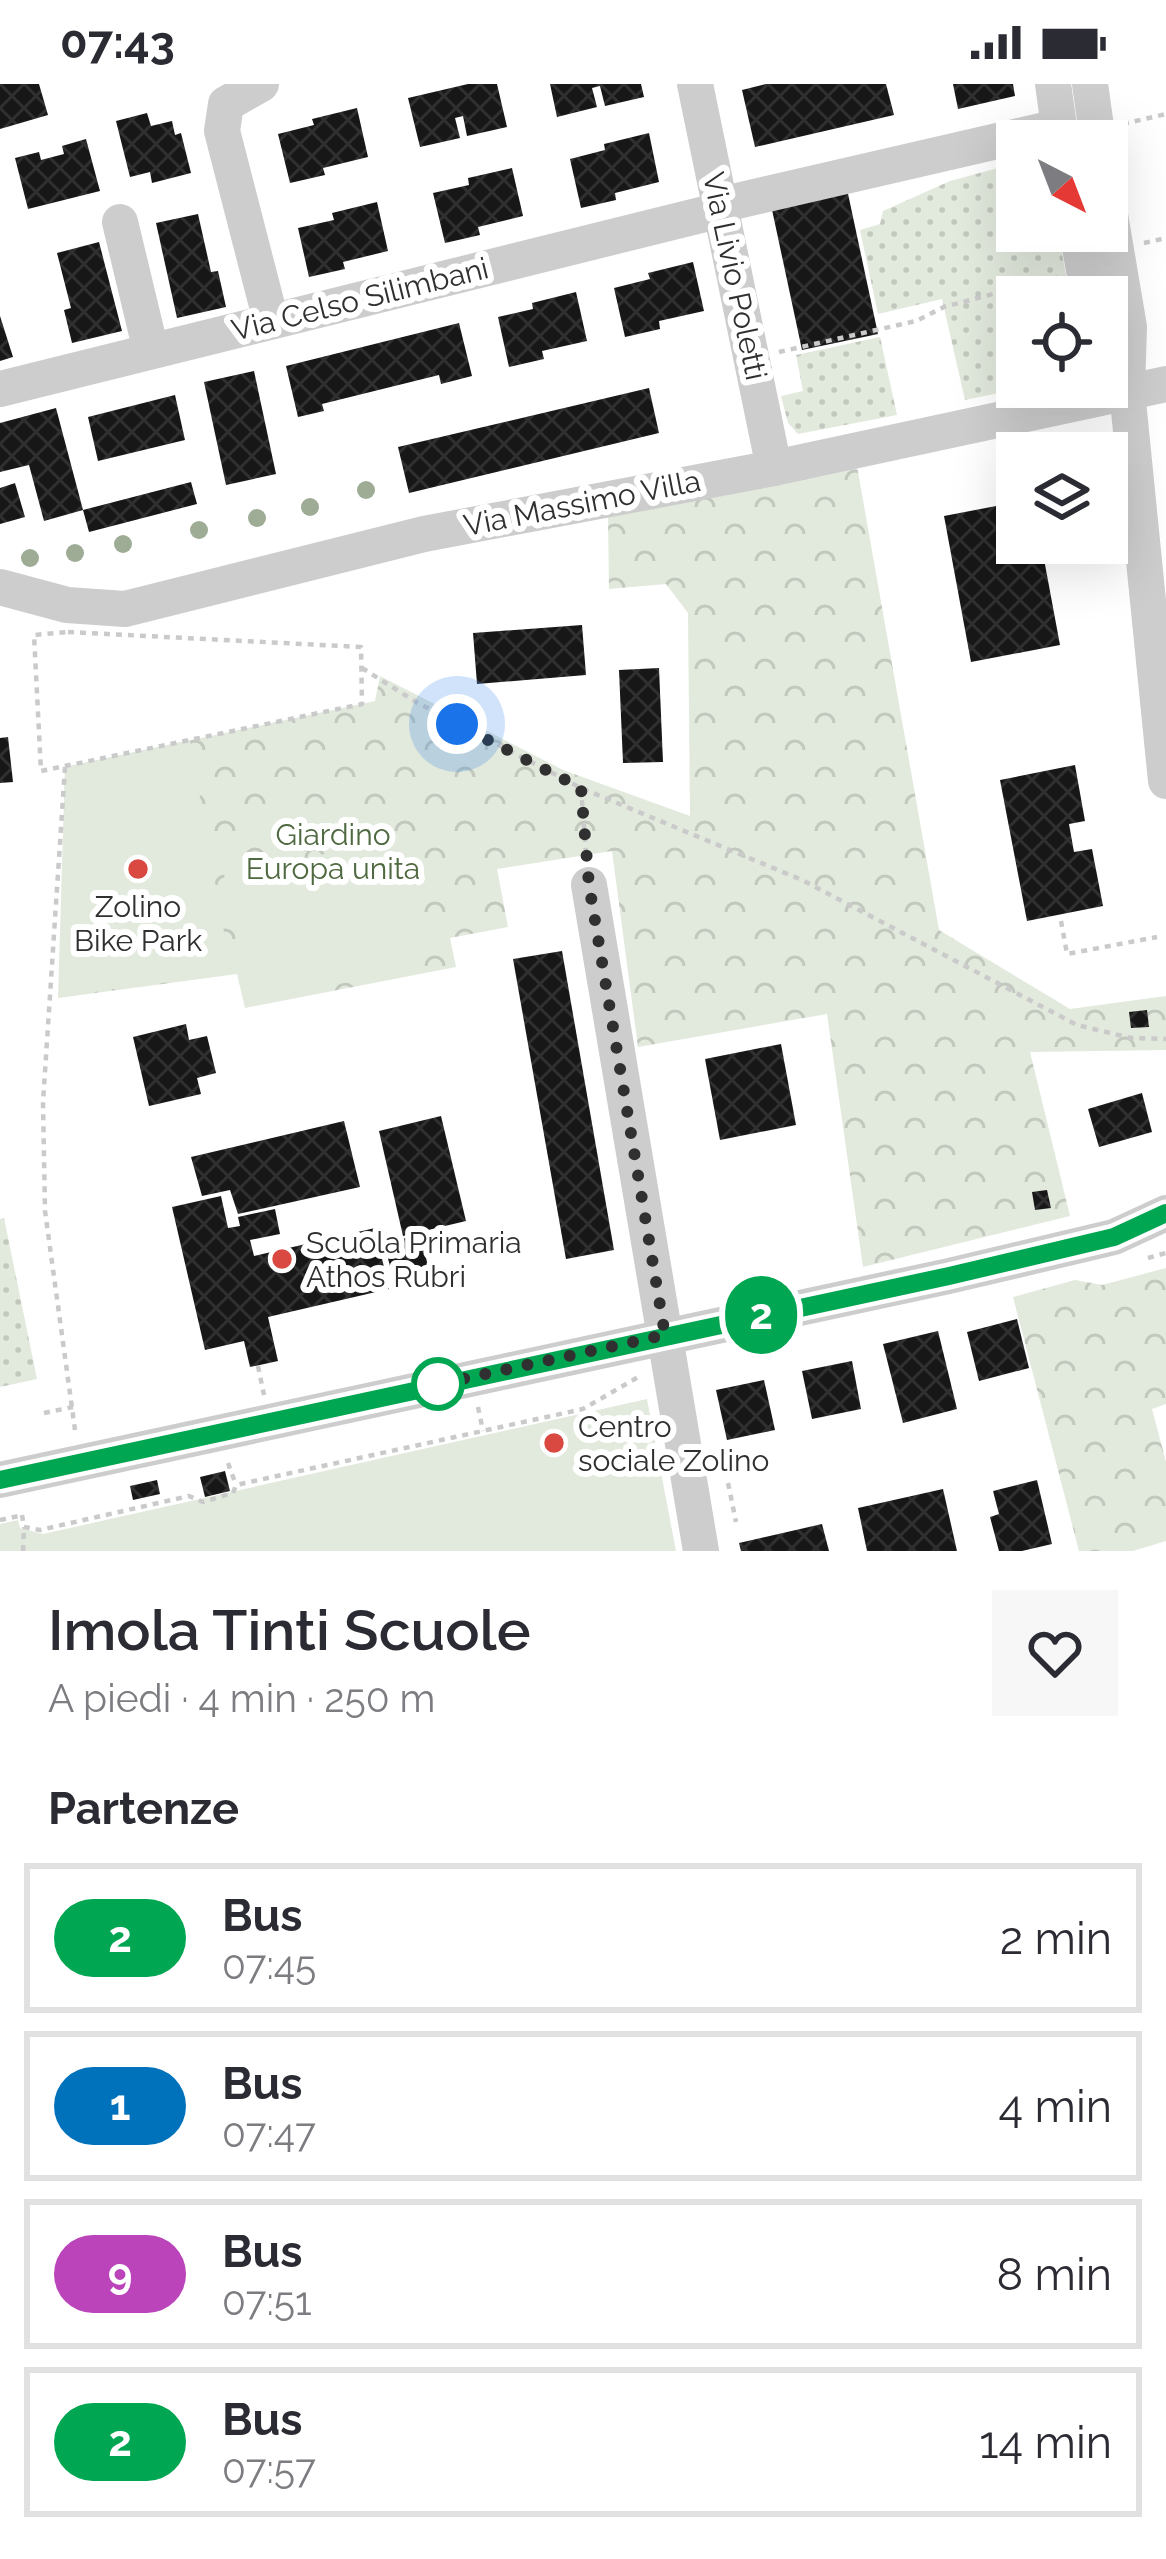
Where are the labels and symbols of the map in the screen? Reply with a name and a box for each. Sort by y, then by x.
north arrow [996,120,1128,252]
street label: Via Livio Poletti [696,169,774,383]
street label: Via Celso Silimbani [228,250,492,348]
street label: Via Massimo Villa [461,463,703,543]
your location [427,694,487,754]
park label: Giardino Europa unita [246,817,420,886]
marker: Zolino Bike Park [125,856,151,882]
place label: Zolino Bike Park [74,889,202,958]
place label: Scuola Primaria Athos Rubri [306,1225,522,1294]
marker: Scuola Primaria Athos Rubri [269,1246,295,1272]
line badge: 2 [722,1276,800,1354]
unlabelled marker [413,1359,463,1409]
place label: Centro sociale Zolino [578,1409,769,1478]
marker: Centro sociale Zolino [541,1430,567,1456]

